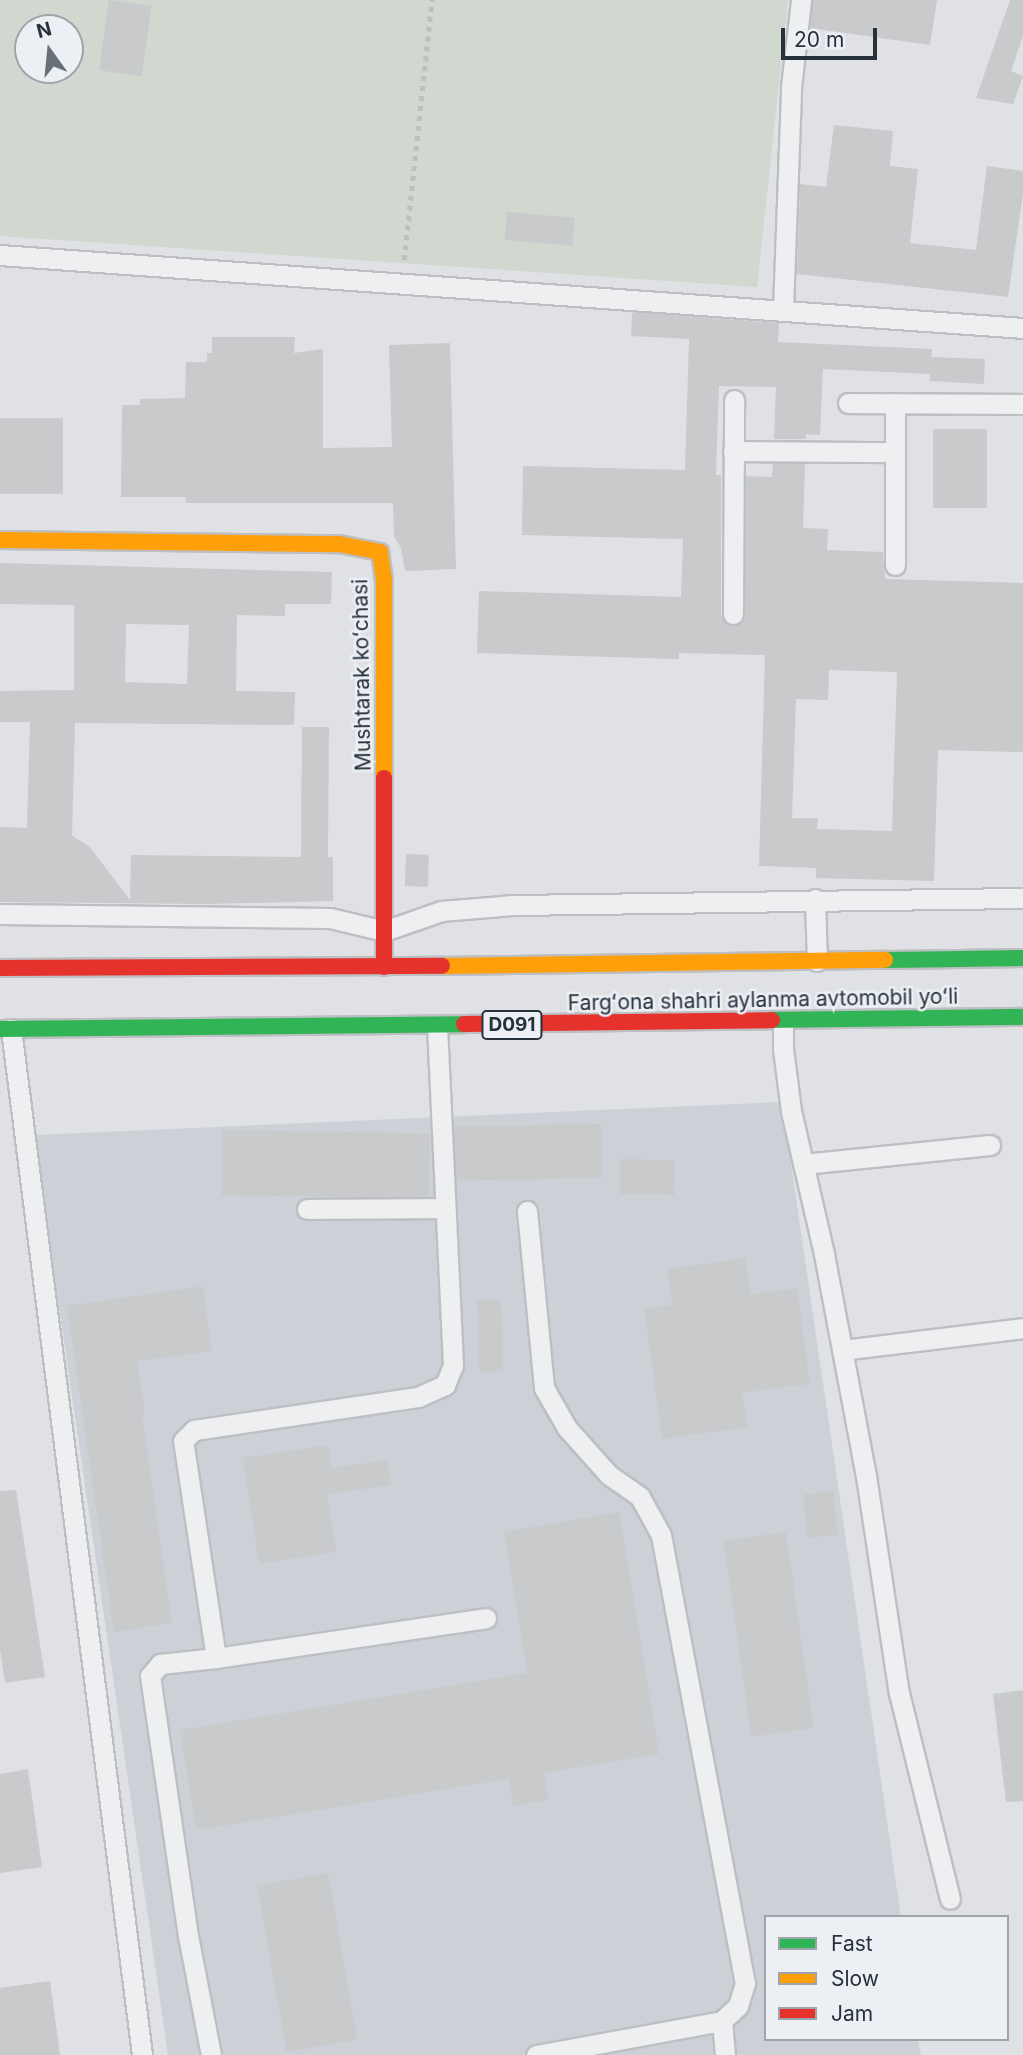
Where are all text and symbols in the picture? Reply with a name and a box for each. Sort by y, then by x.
north arrow [14,14,84,84]
scale bar [785,14,881,58]
text: N [34,17,54,43]
text: 20 m [794,27,844,52]
street label: Mushtarak koʻchasi [348,579,376,771]
street label: Fargʻona shahri aylanma avtomobil yoʻli [567,984,959,1016]
road number: D091 [480,1009,544,1040]
legend [764,1915,1009,2041]
text: Fast [831,1931,873,1956]
text: Slow [831,1966,879,1991]
text: Jam [831,2001,873,2026]

